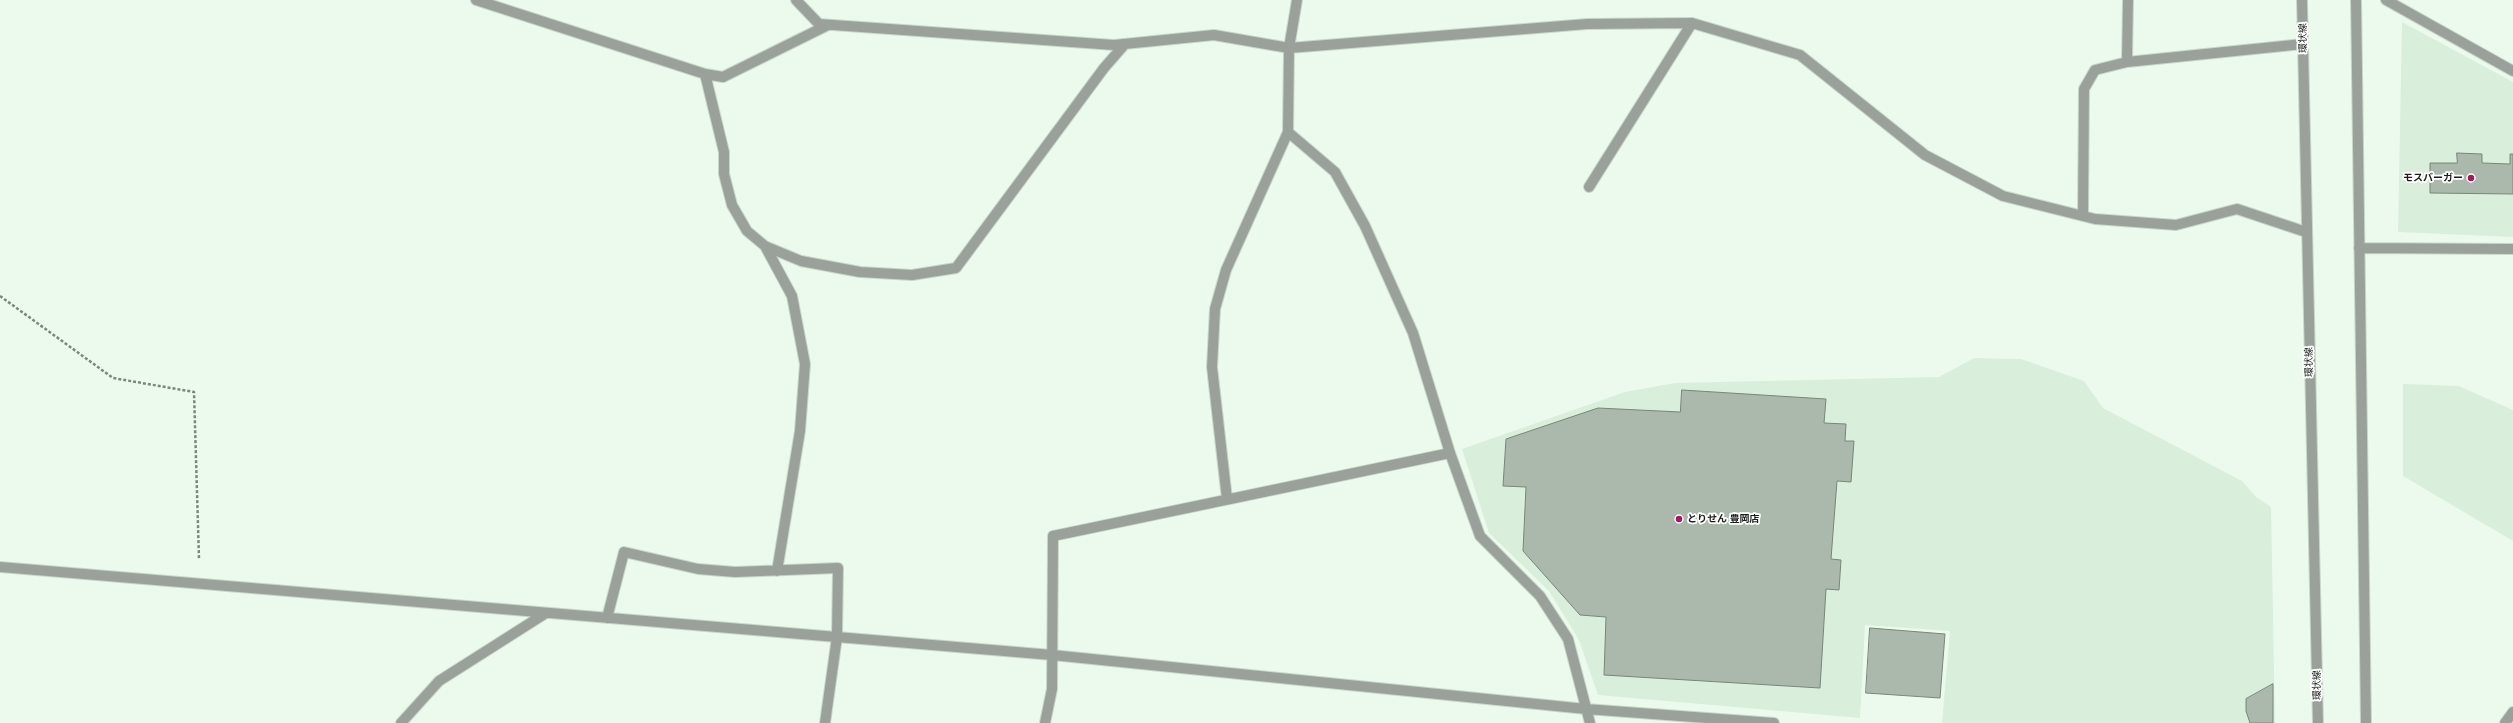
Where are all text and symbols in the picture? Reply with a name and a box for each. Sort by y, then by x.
street label: 環状線 [2297,23,2309,53]
place label: モスバーガー [2403,172,2463,184]
marker: モスバーガー [2466,173,2476,183]
street label: 環状線 [2303,347,2315,377]
place label: とりせん 豊岡店 [1687,513,1759,525]
marker: とりせん 豊岡店 [1674,514,1684,524]
street label: 環状線 [2311,670,2323,700]

